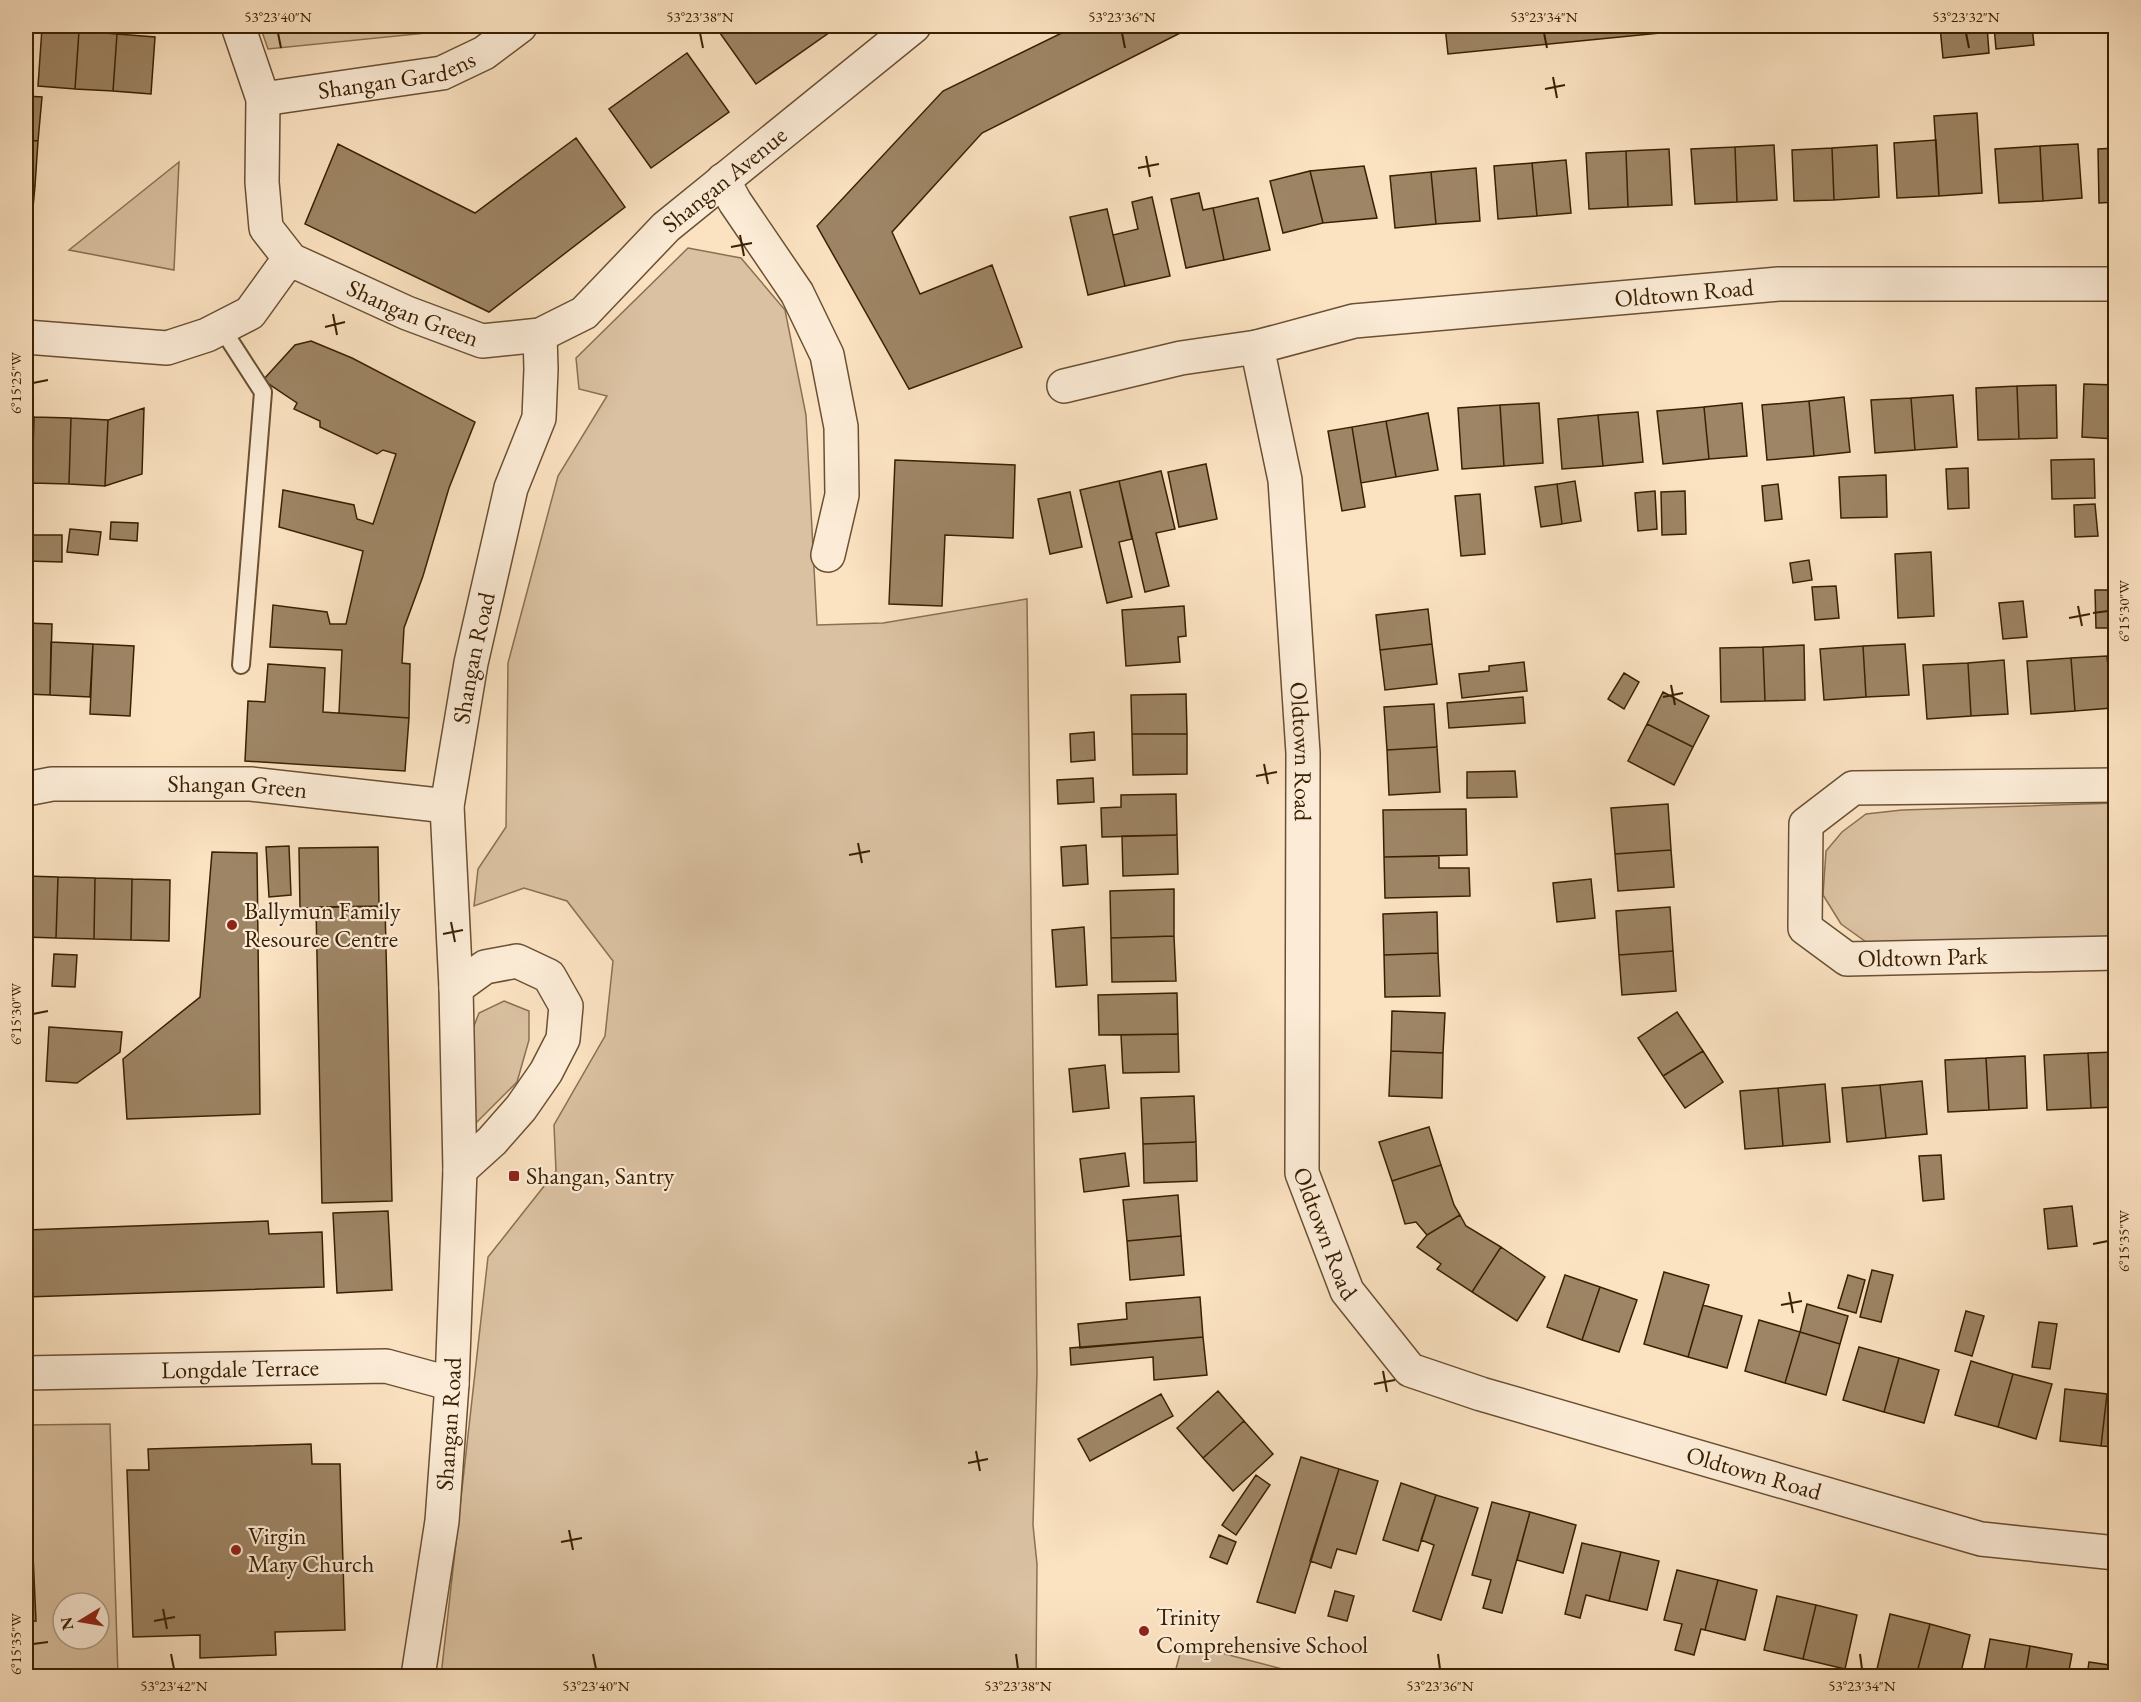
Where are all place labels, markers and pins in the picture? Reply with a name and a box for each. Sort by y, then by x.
place label: Ballymun Family Resource Centre [244,895,401,954]
marker: Ballymun Family Resource Centre [225,918,239,932]
place label: Shangan, Santry [526,1160,675,1191]
marker: Shangan, Santry [507,1169,521,1183]
place label: Virgin Mary Church [248,1520,374,1579]
marker: Virgin Mary Church [229,1543,243,1557]
place label: Trinity Comprehensive School [1156,1601,1368,1660]
marker: Trinity Comprehensive School [1137,1624,1151,1638]

